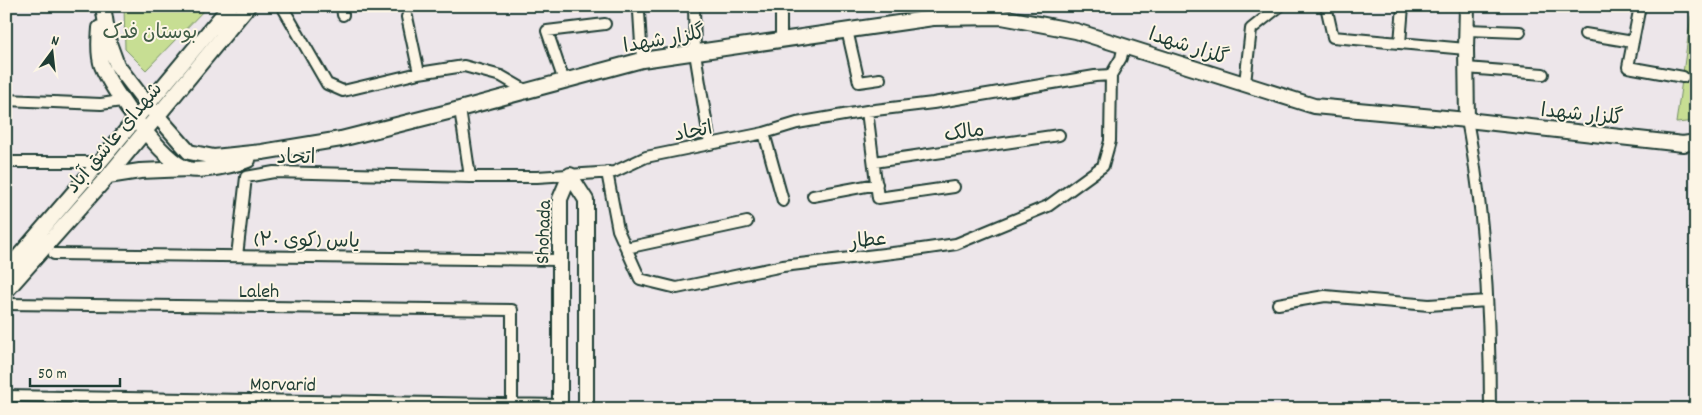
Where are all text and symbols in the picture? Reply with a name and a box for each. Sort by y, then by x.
park label: بوستان فدک [103,20,197,48]
street label: گلزار شهدا [621,20,708,62]
street label: گلزار شهدا [1145,22,1232,74]
north arrow [28,28,78,78]
text: N [49,31,61,52]
street label: شهدای عاشق آباد [60,77,170,201]
street label: گلزار شهدا [1539,98,1624,134]
street label: اتحاد [672,116,715,150]
street label: مالک [942,117,986,151]
street label: اتحاد [277,145,315,173]
street label: Shohada [530,199,560,265]
street label: عطار [846,226,888,258]
street label: یاس (کوی ۲۰) [254,227,360,257]
street label: Laleh [239,279,279,307]
scale bar [30,355,120,387]
text: 50 m [38,364,67,386]
street label: Morvarid [250,371,316,401]

